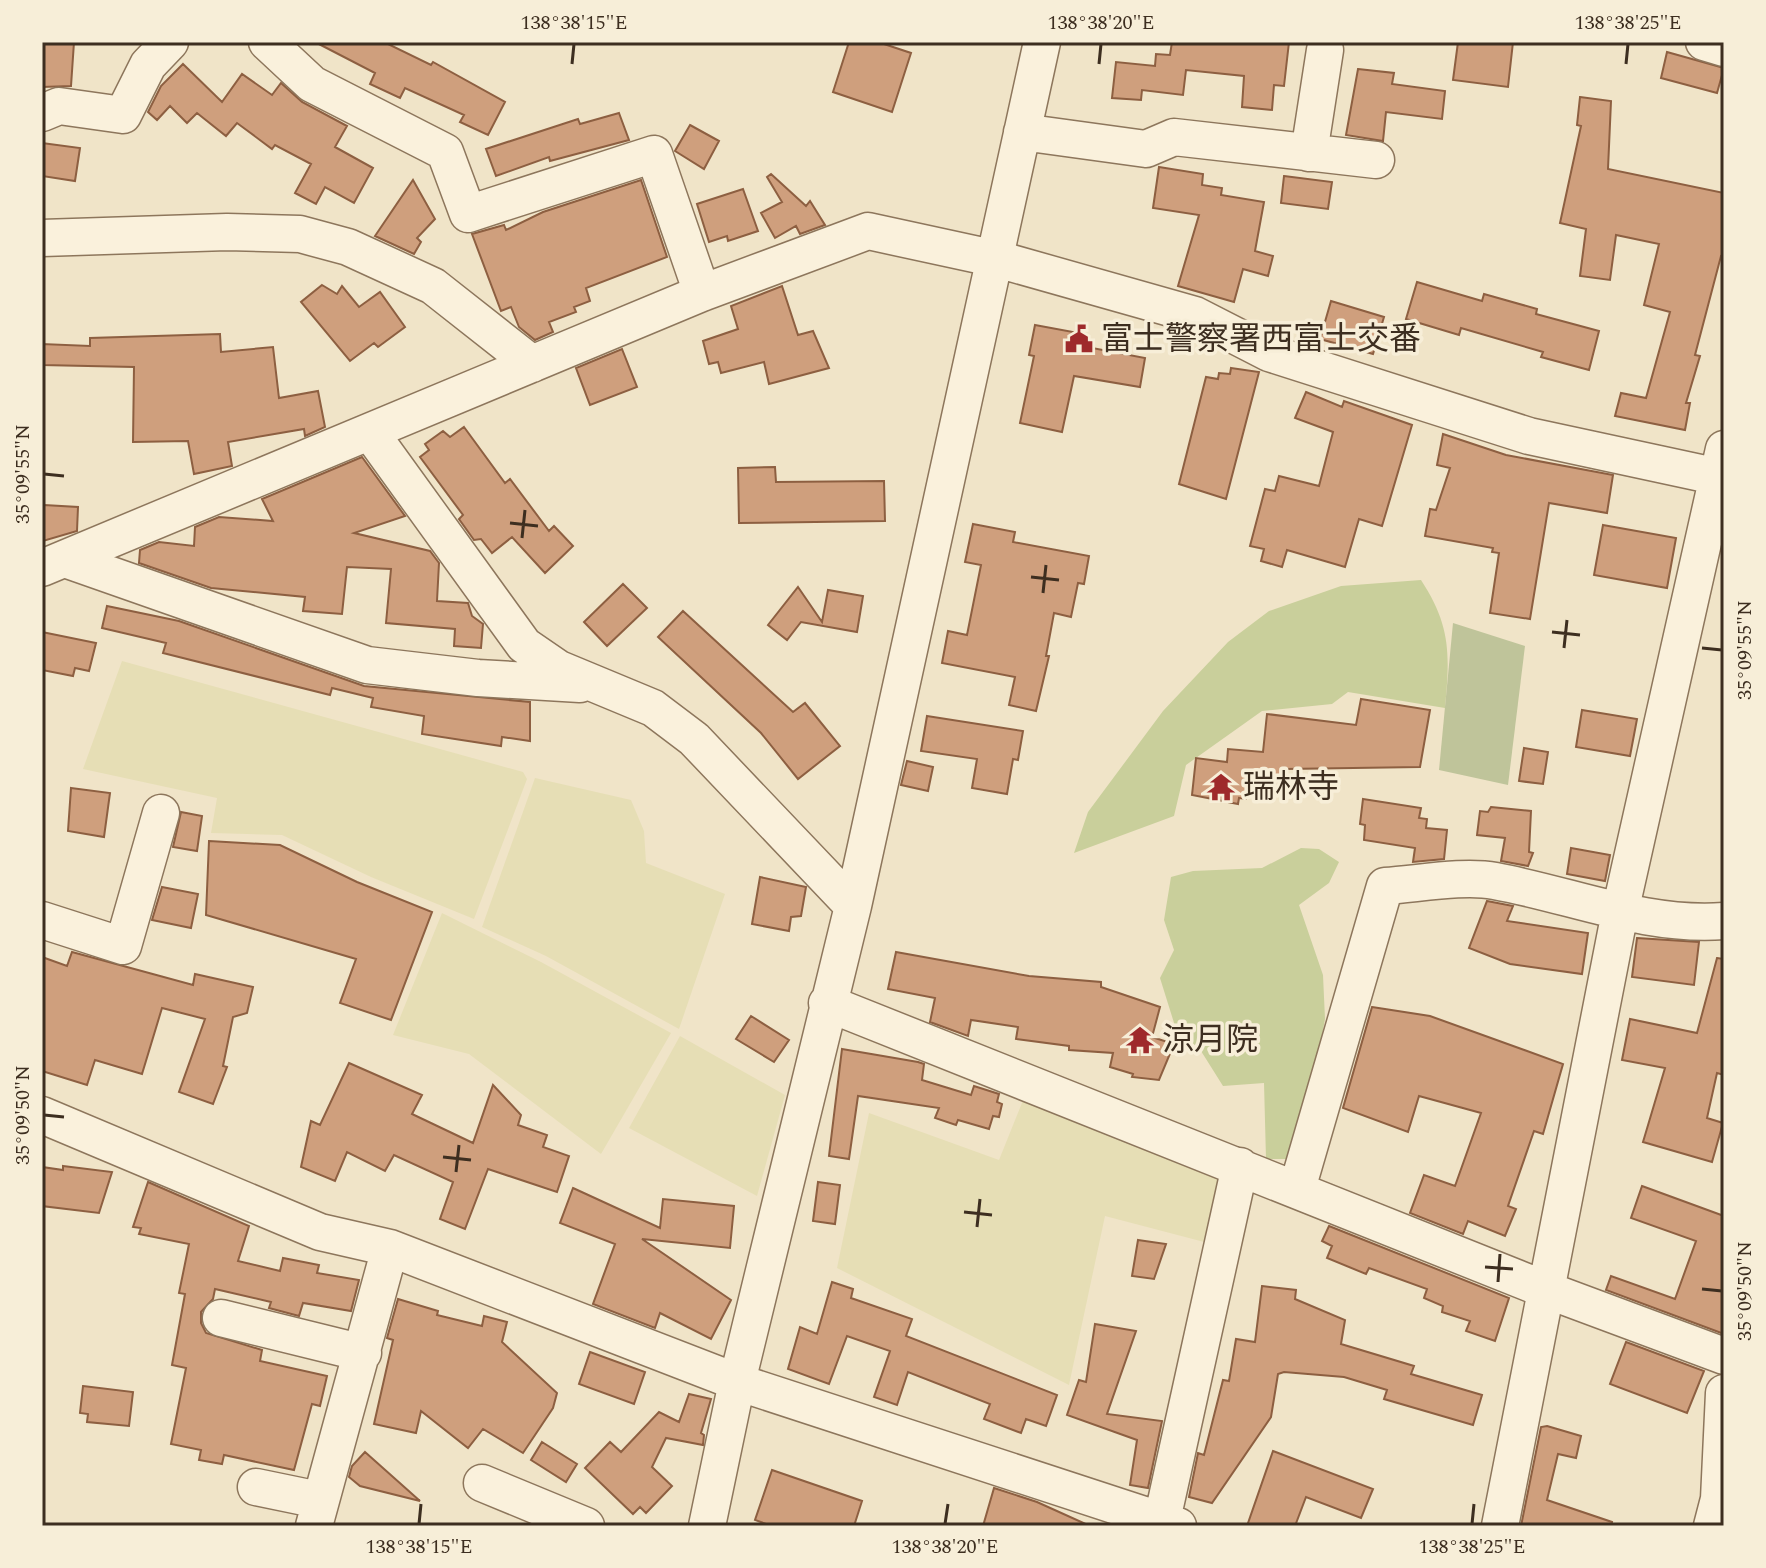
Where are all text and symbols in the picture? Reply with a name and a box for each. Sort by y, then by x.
text: 138°38'15"E [520,8,628,38]
text: 138°38'20"E [1047,8,1155,38]
text: 138°38'25"E [1574,8,1682,38]
place label: 富士警察署西富士交番 [1101,315,1421,364]
public building icon: 富士警察署西富士交番 [1064,324,1094,354]
text: 35°09'55"N [8,424,38,524]
text: 35°09'55"N [1730,600,1760,700]
place label: 瑞林寺 [1243,763,1339,812]
temple icon: 瑞林寺 [1206,772,1236,802]
place label: 涼月院 [1162,1016,1258,1065]
temple icon: 涼月院 [1125,1025,1155,1055]
text: 35°09'50"N [8,1065,38,1165]
text: 35°09'50"N [1730,1241,1760,1341]
text: 138°38'15"E [365,1532,473,1562]
text: 138°38'20"E [891,1532,999,1562]
text: 138°38'25"E [1418,1532,1526,1562]

